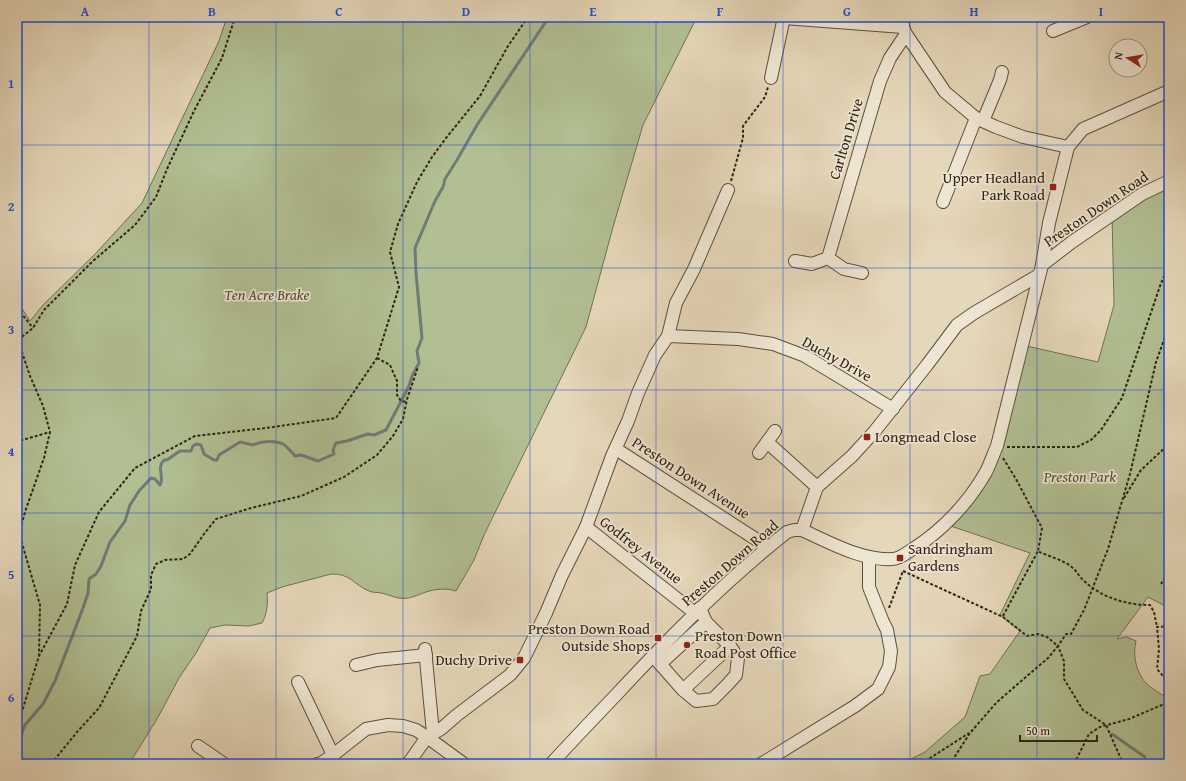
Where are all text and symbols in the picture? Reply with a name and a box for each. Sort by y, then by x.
text: A [81,2,90,21]
text: B [208,2,216,21]
text: C [335,2,343,21]
text: D [462,2,470,21]
text: E [590,2,597,21]
text: F [717,2,724,21]
text: G [843,2,851,21]
text: H [969,2,979,21]
text: I [1099,2,1103,21]
north arrow [1108,38,1148,78]
text: N [1110,50,1127,61]
text: 1 [8,74,14,93]
street label: Carlton Drive [823,96,868,182]
street label: Preston Down Road [1039,166,1152,251]
place label: Upper Headland Park Road [943,167,1045,205]
marker: Upper Headland Park Road [1048,182,1058,192]
text: 2 [8,197,15,216]
park label: Ten Acre Brake [224,284,310,305]
text: 3 [8,320,14,339]
street label: Duchy Drive [799,331,876,386]
place label: Longmead Close [875,426,977,447]
street label: Preston Down Avenue [628,432,754,524]
marker: Longmead Close [862,432,872,442]
text: 4 [8,442,15,461]
park label: Preston Park [1043,466,1116,487]
street label: Godfrey Avenue [596,511,687,588]
street label: Preston Down Road [677,515,783,611]
place label: Sandringham Gardens [908,538,994,576]
marker: Sandringham Gardens [895,553,905,563]
text: 5 [8,565,15,584]
place label: Preston Down Road Outside Shops [528,618,650,656]
place label: Preston Down Road Post Office [695,625,797,663]
marker: Preston Down Road Outside Shops [653,633,663,643]
marker: Preston Down Road Post Office [682,640,692,650]
place label: Duchy Drive [435,649,512,670]
marker: Duchy Drive [515,655,525,665]
text: 6 [8,688,15,707]
scale bar [1020,717,1097,743]
text: 50 m [1026,722,1050,739]

